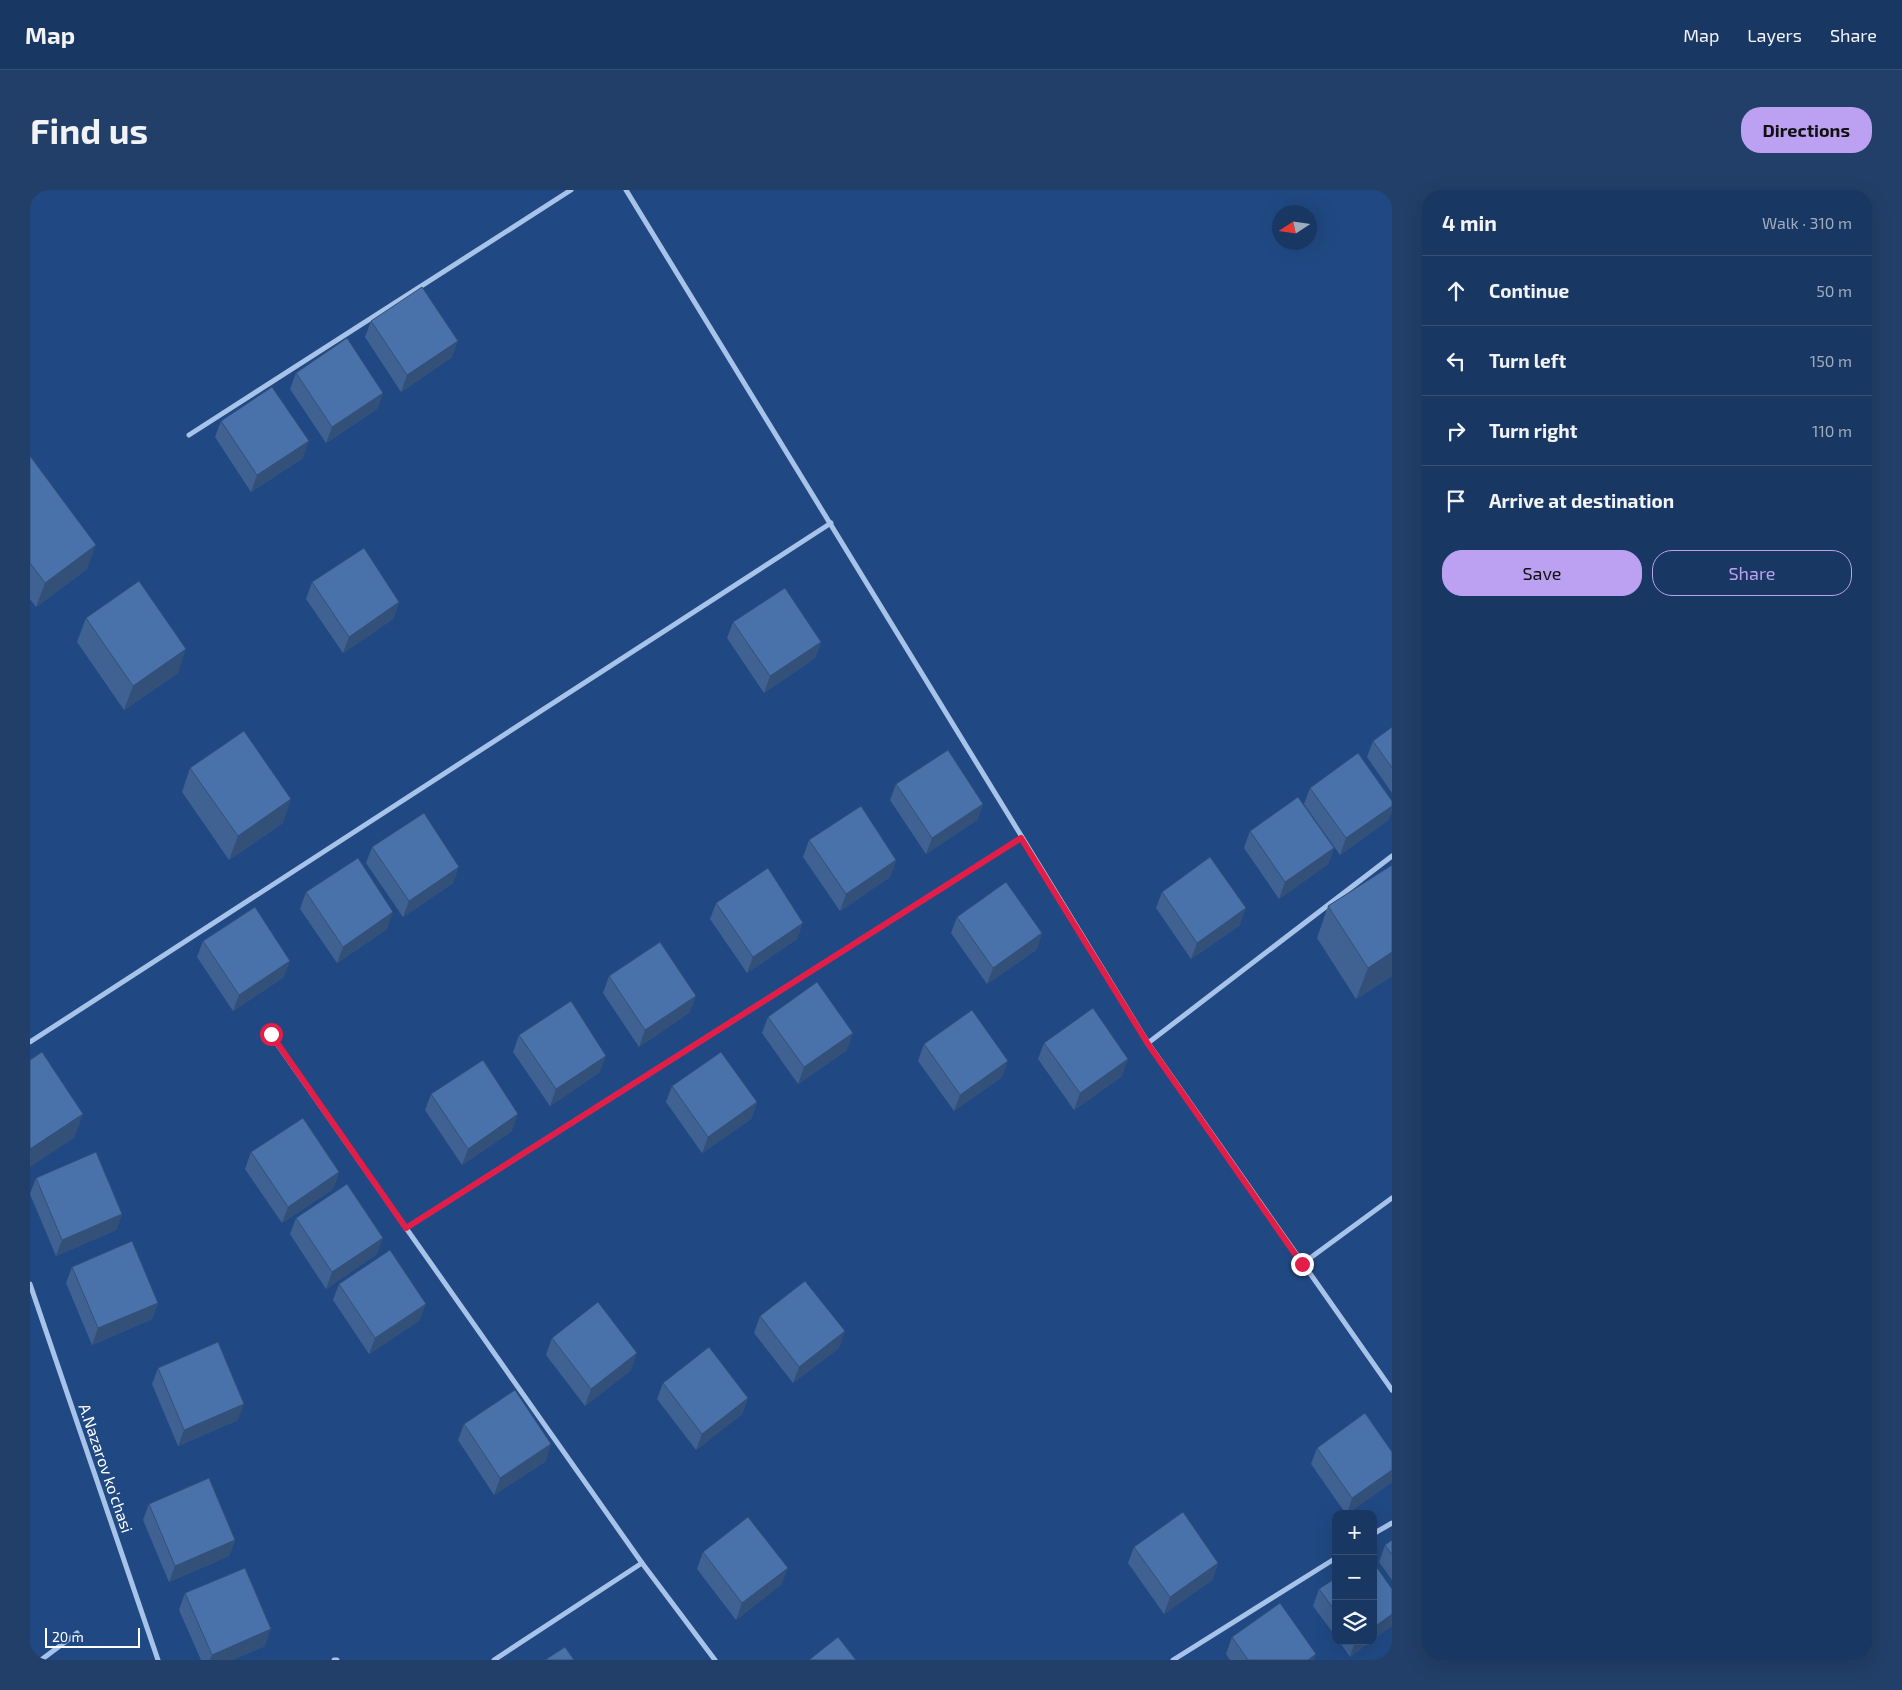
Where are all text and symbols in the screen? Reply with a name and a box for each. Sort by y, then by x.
text: Map [25,20,75,49]
text: Map [1683,24,1719,46]
text: Layers [1747,24,1802,46]
text: Share [1830,24,1877,46]
button: Directions [1741,107,1872,153]
text: Find us [30,109,148,151]
north arrow [1272,205,1317,250]
text: 4 min [1442,210,1497,235]
text: Walk · 310 m [1762,213,1852,232]
icon: ahead [1442,277,1470,305]
text: Continue [1489,279,1569,302]
text: 50 m [1816,281,1852,300]
icon: left [1442,347,1470,375]
text: Turn left [1489,349,1566,372]
text: 150 m [1810,351,1852,370]
icon: right [1442,417,1470,445]
text: Turn right [1489,419,1577,442]
text: 110 m [1812,421,1852,440]
icon: arrive [1442,487,1470,515]
text: Arrive at destination [1489,489,1674,512]
button: Save [1442,550,1642,596]
button: Share [1652,550,1852,596]
route start [260,1023,283,1046]
route end [1291,1253,1314,1276]
street label: A.Nazarov ko'chasi [75,1401,137,1535]
map controls [1332,1510,1377,1645]
button: + [1332,1510,1377,1555]
button: − [1332,1555,1377,1600]
button: layers [1332,1600,1377,1645]
scale bar [45,1625,140,1648]
text: 20 m [52,1628,84,1645]

